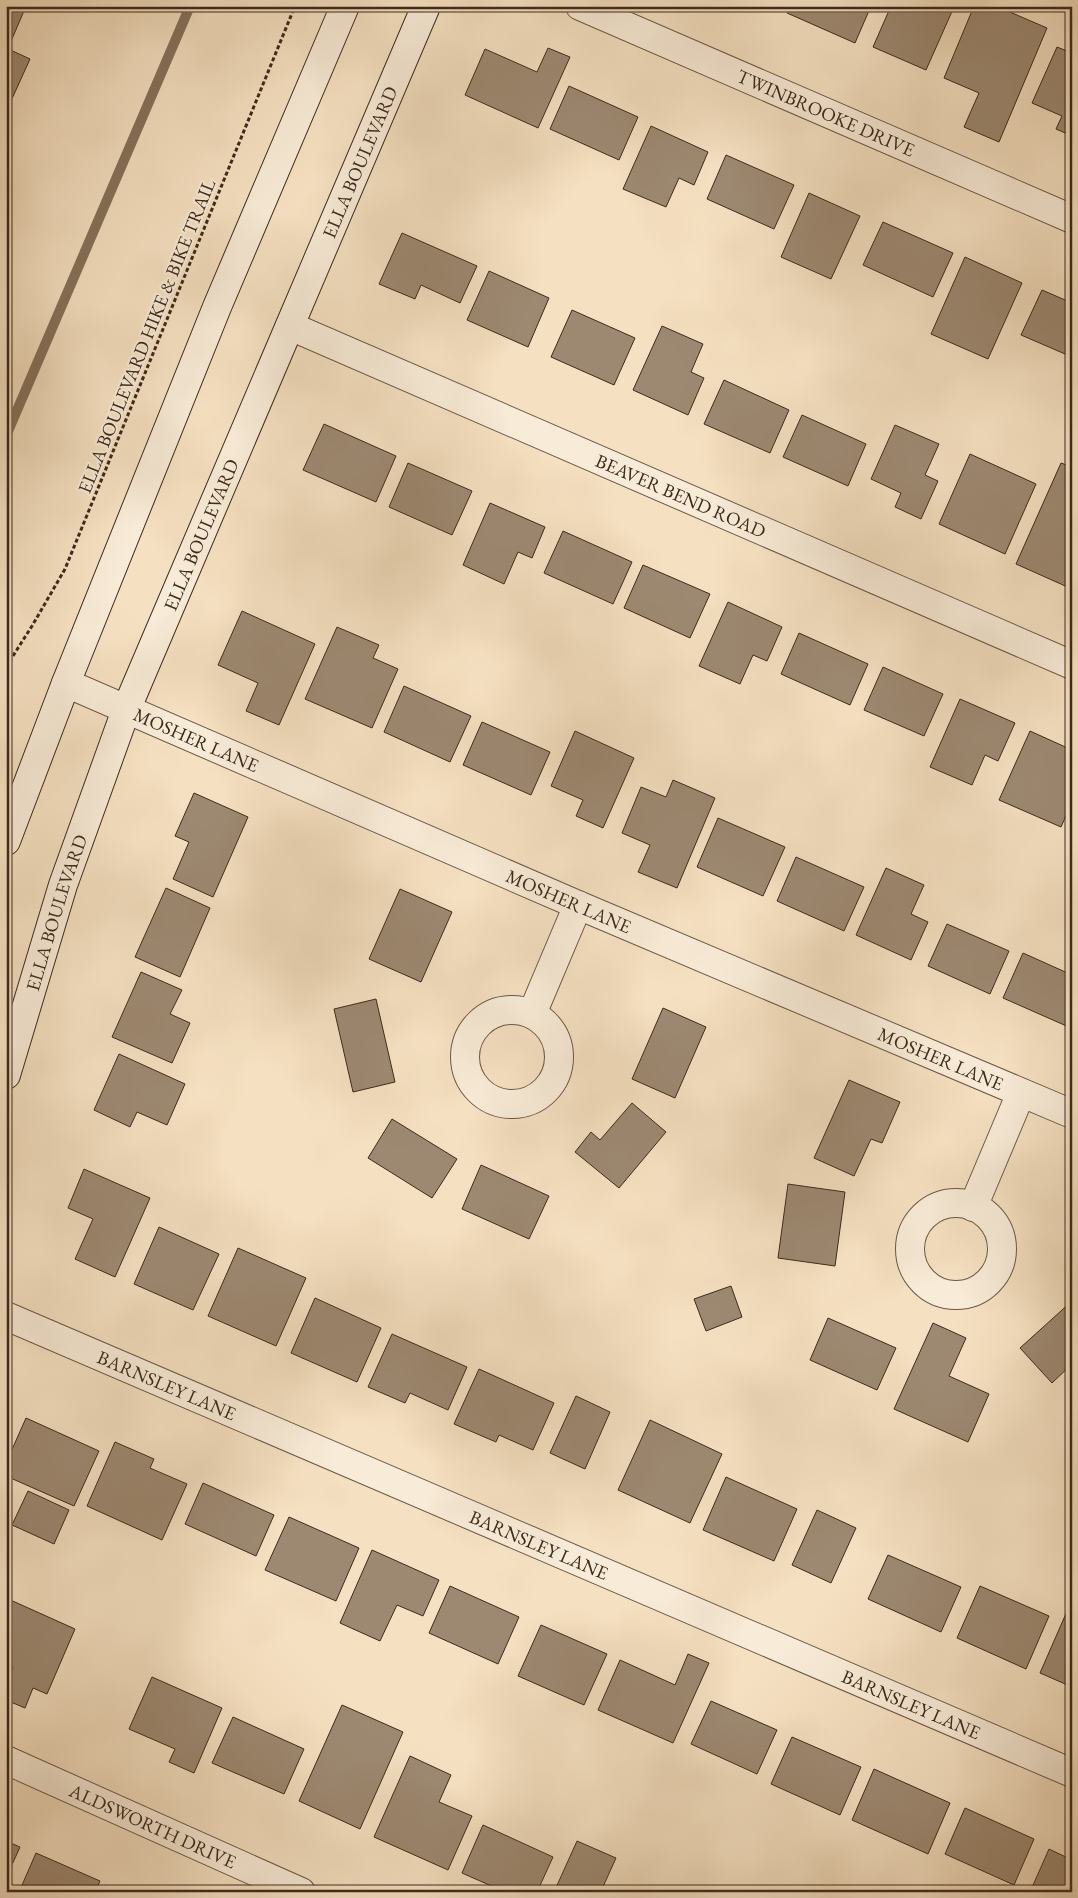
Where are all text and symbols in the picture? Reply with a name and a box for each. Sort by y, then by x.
street label: TWINBROOKE DRIVE [733,63,919,163]
street label: ELLA BOULEVARD [317,82,403,242]
street label: ELLA BOULEVARD HIKE & BIKE TRAIL [72,175,221,497]
street label: BEAVER BEND ROAD [592,448,770,544]
street label: ELLA BOULEVARD [158,455,245,615]
street label: MOSHER LANE [130,702,263,778]
street label: ELLA BOULEVARD [20,831,93,994]
street label: MOSHER LANE [502,863,635,939]
street label: MOSHER LANE [874,1021,1007,1097]
street label: BARNSLEY LANE [93,1345,240,1426]
street label: BARNSLEY LANE [466,1504,612,1586]
street label: BARNSLEY LANE [838,1664,985,1745]
street label: ALDSWORTH DRIVE [65,1778,240,1875]

